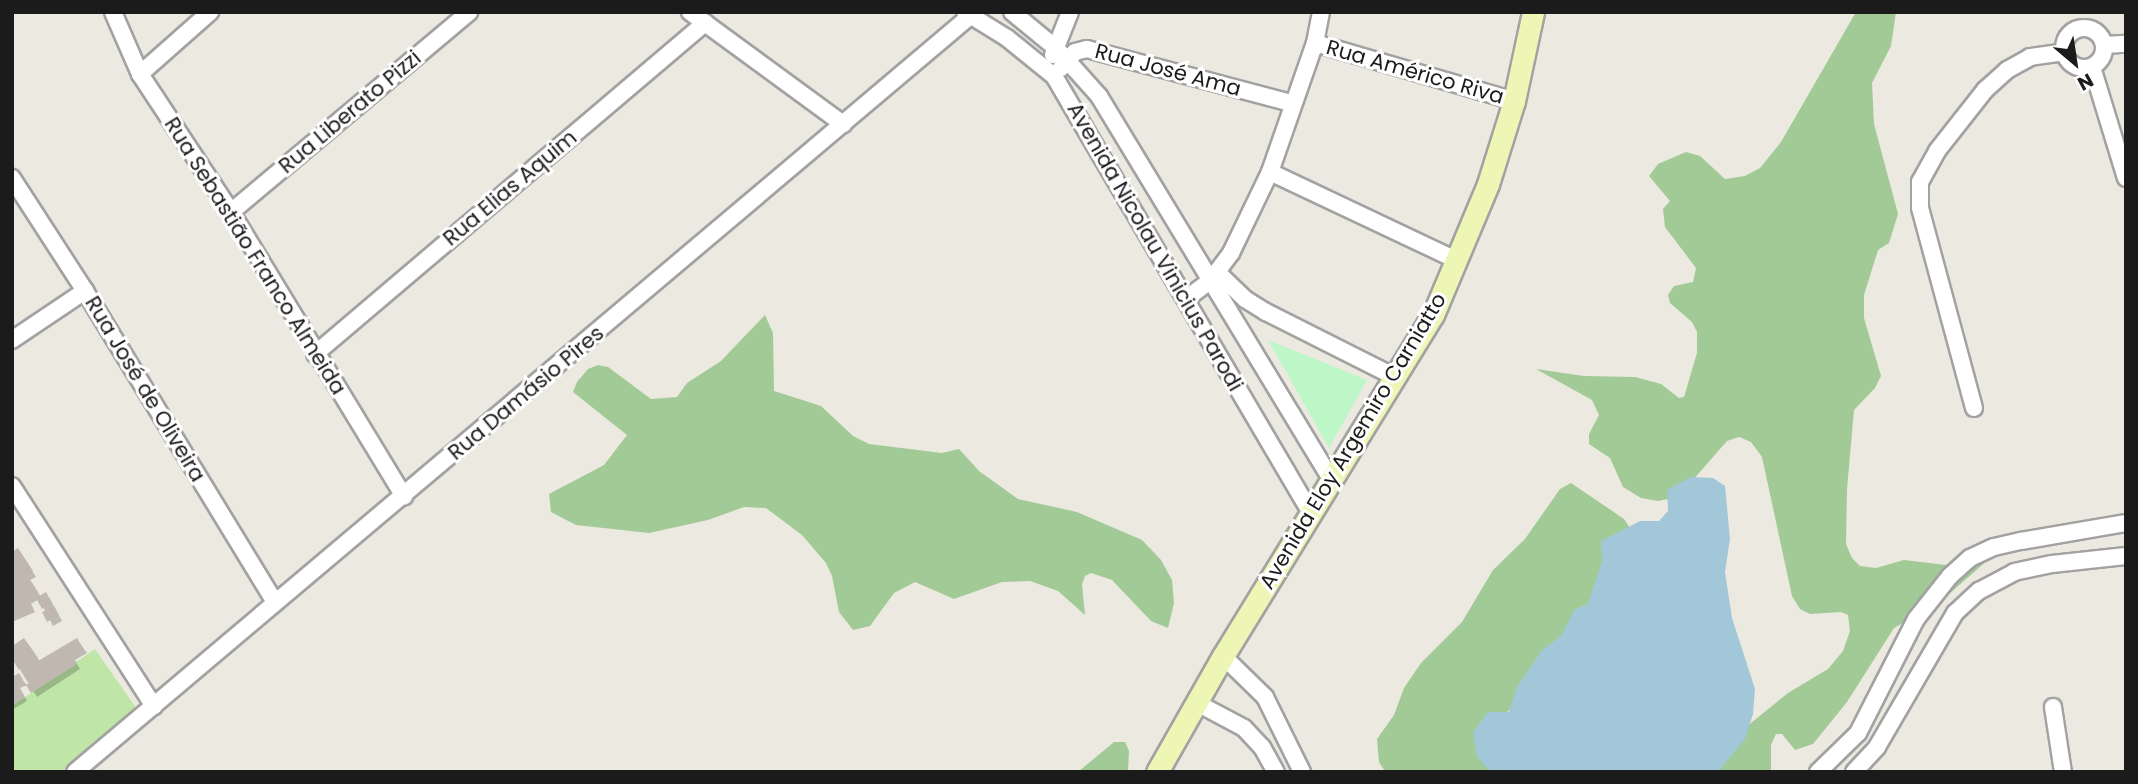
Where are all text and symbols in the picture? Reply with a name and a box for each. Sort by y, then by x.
north arrow [2040,28,2110,98]
street label: Rua Américo Riva [1323,35,1507,109]
street label: Rua José Ama [1092,38,1244,102]
street label: Rua Liberato Pizzi [274,45,426,179]
text: N [2073,67,2098,97]
street label: Avenida Nicolau Vinicius Parodi [1062,98,1248,396]
street label: Rua Sebastião Franco Almeida [159,113,351,399]
street label: Rua Elias Aquim [438,125,582,251]
street label: Avenida Eloy Argemiro Carniatto [1254,288,1452,594]
street label: Rua José de Oliveira [80,292,210,486]
street label: Rua Damásio Pires [443,321,609,465]

